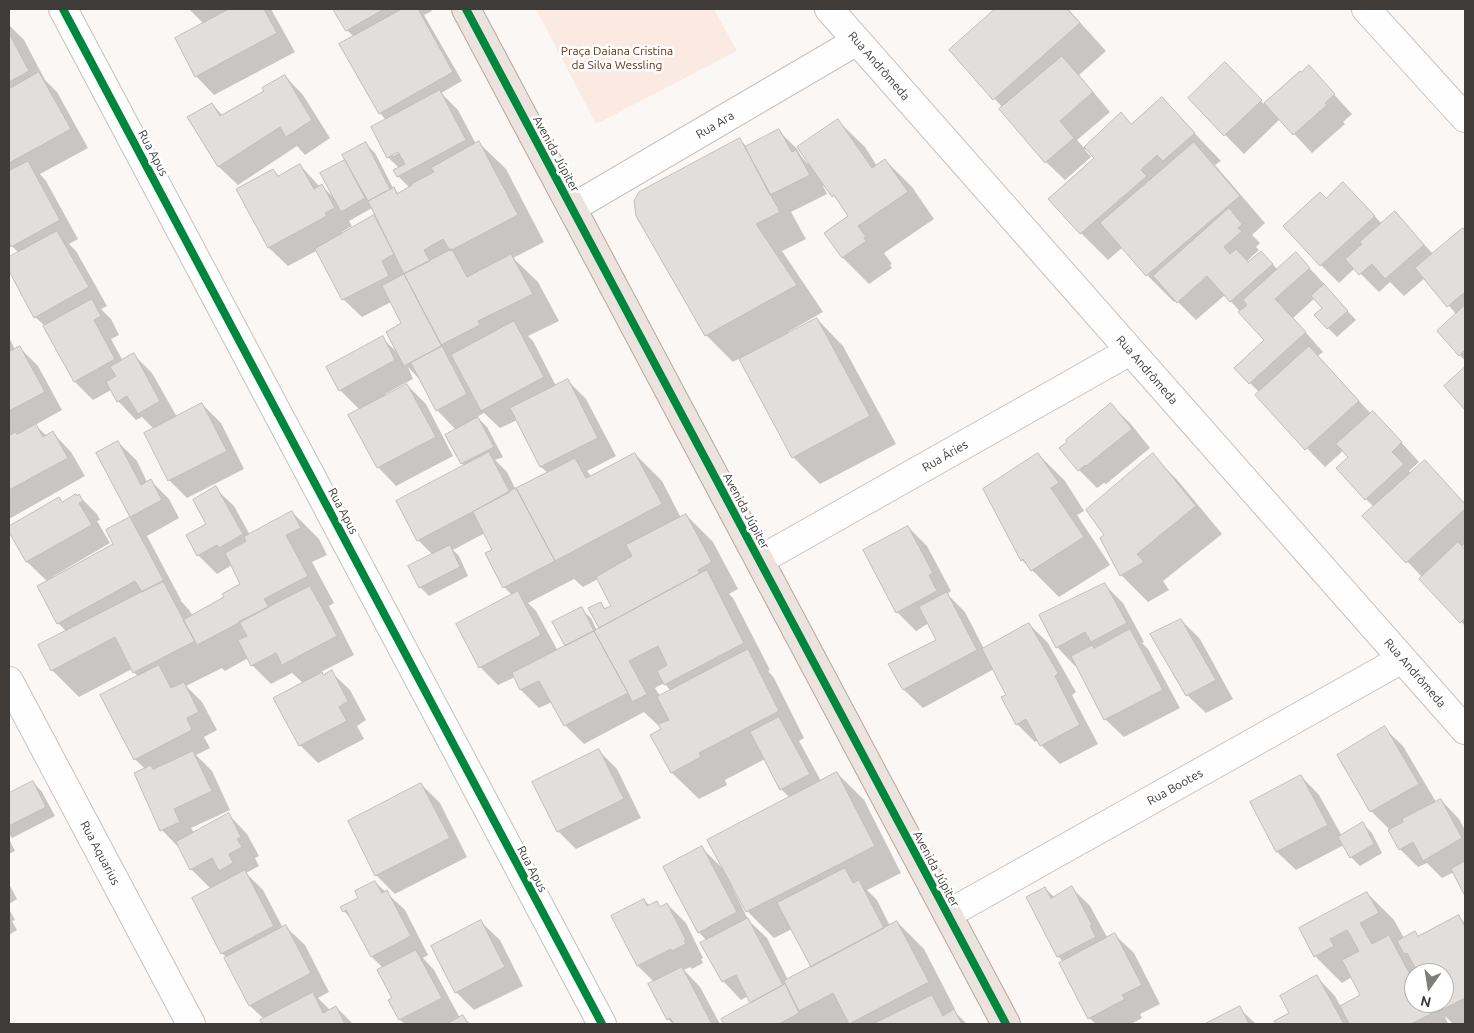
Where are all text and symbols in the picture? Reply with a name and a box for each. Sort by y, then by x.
street label: Rua Andrômeda [845,29,913,103]
park label: Praça Daiana Cristina da Silva Wessling [561,44,673,72]
street label: Rua Ara [693,108,737,142]
street label: Avenida Júpiter [530,113,582,195]
street label: Rua Apus [135,127,171,179]
street label: Rua Andrômeda [1113,333,1181,407]
street label: Rua Áries [920,437,970,475]
street label: Avenida Júpiter [720,470,772,552]
street label: Rua Apus [325,485,361,537]
street label: Rua Andrômeda [1381,636,1449,710]
street label: Rua Bootes [1145,766,1205,808]
street label: Rua Aquarius [77,818,123,888]
street label: Avenida Júpiter [910,828,962,910]
street label: Rua Apus [514,843,550,895]
north arrow [1404,963,1454,1013]
text: N [1419,993,1433,1011]

